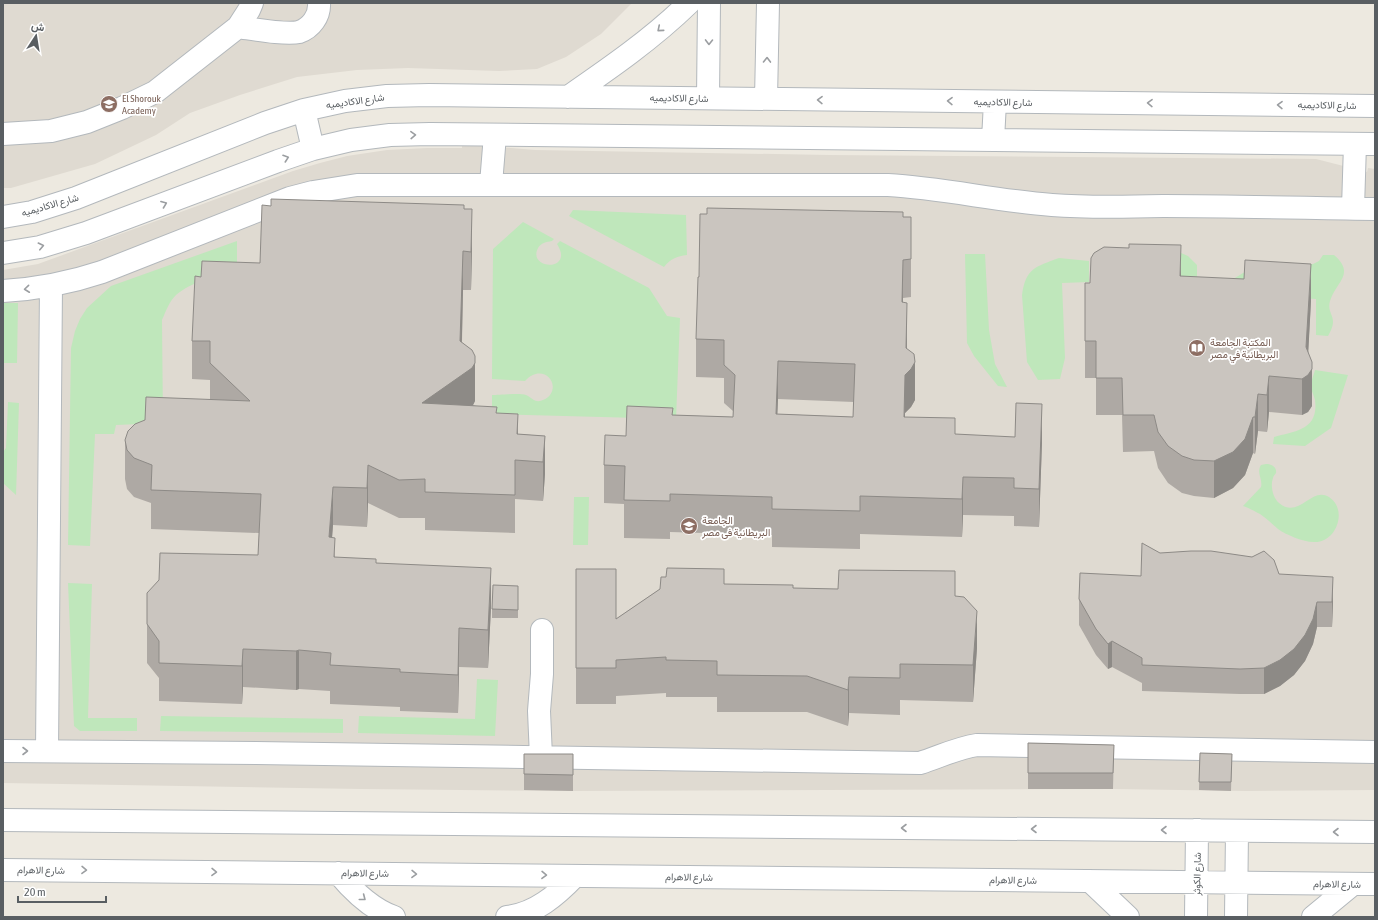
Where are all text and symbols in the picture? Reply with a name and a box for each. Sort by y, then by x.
north arrow [16,16,56,56]
text: ش [30,19,46,34]
one-way arrow [657,24,664,31]
one-way arrow [705,39,713,45]
one-way arrow [763,57,771,63]
street label: شارع الاكاديميه [325,91,385,112]
street label: شارع الاكاديميه [649,92,709,105]
place label: El Shorouk Academy [122,93,162,116]
school or university icon: El Shorouk Academy [99,94,119,114]
one-way arrow [817,96,823,104]
street label: شارع الاكاديميه [973,96,1033,109]
one-way arrow [947,97,953,105]
one-way arrow [1147,99,1153,107]
street label: شارع الاكاديميه [1297,99,1357,112]
one-way arrow [1277,101,1283,109]
one-way arrow [410,130,416,139]
one-way arrow [282,154,289,163]
street label: شارع الاكاديميه [20,192,80,219]
one-way arrow [161,200,168,208]
one-way arrow [38,242,45,250]
one-way arrow [24,284,30,293]
place label: المكتبة الجامعة البريطانية في مصر [1209,337,1278,363]
library icon: المكتبة الجامعة البريطانية في مصر [1187,338,1207,358]
place label: الجامعة البريطانية فى مصر [701,515,770,539]
school or university icon: الجامعة البريطانية فى مصر [679,516,699,536]
one-way arrow [22,747,28,755]
one-way arrow [901,824,907,832]
one-way arrow [1031,825,1037,833]
one-way arrow [1161,826,1167,834]
one-way arrow [1333,828,1339,836]
street label: شارع الكوثر [1191,852,1204,897]
street label: شارع الاهرام [17,864,65,877]
one-way arrow [81,866,87,874]
street label: شارع الاهرام [341,867,389,880]
one-way arrow [211,868,217,876]
one-way arrow [411,870,417,878]
one-way arrow [541,871,547,879]
street label: شارع الاهرام [665,871,713,884]
street label: شارع الاهرام [989,874,1037,887]
scale bar [18,878,106,904]
street label: شارع الاهرام [1313,878,1361,891]
text: 20 m [24,885,46,899]
one-way arrow [359,894,366,901]

